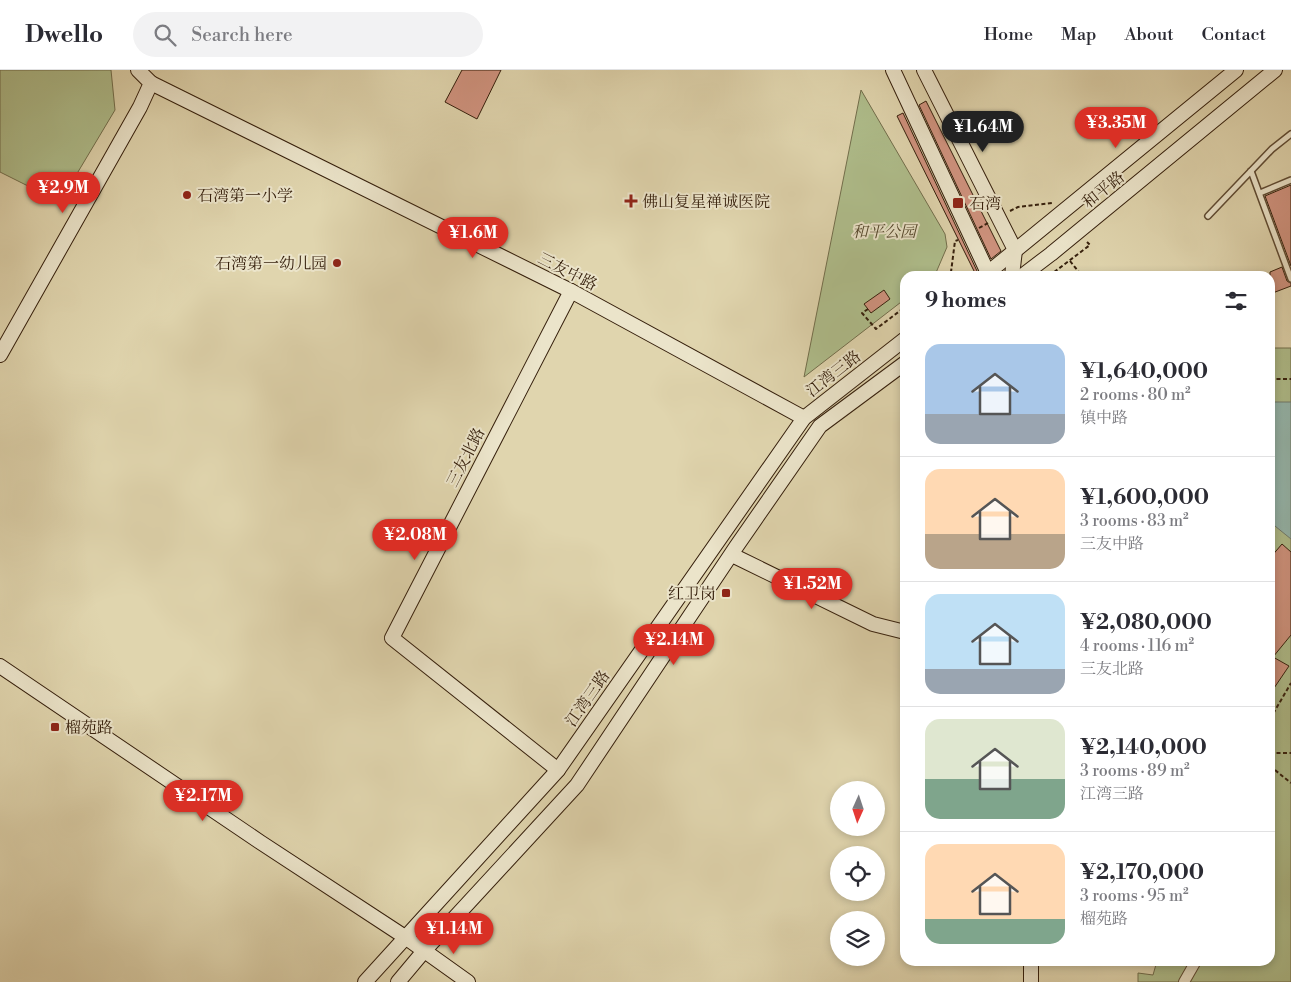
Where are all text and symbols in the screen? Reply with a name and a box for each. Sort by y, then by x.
search box [133,12,483,57]
text: Dwello [25,20,103,50]
icon: search [151,21,179,49]
text: Search here [191,23,293,47]
text: Home [984,23,1033,46]
text: Map [1061,23,1097,46]
text: About [1125,23,1174,46]
text: Contact [1202,23,1266,46]
pin: ¥3.35M [1075,106,1157,149]
pin: ¥1.64M [942,111,1024,153]
text: ¥3.35M [1086,113,1146,133]
text: ¥1.64M [953,117,1013,137]
street label: 和平路 [1079,167,1129,213]
pin: ¥2.9M [28,172,98,214]
text: ¥2.9M [37,178,89,198]
place label: 石湾第一小学 [197,186,293,206]
marker: 石湾第一小学 [181,189,193,201]
place label: 佛山复星禅诚医院 [642,192,770,212]
marker: 佛山复星禅诚医院 [624,194,638,208]
place label: 石湾 [969,194,1001,214]
marker: 石湾 [951,196,965,210]
pin: ¥1.6M [438,216,508,259]
park label: 和平公园 [852,222,919,242]
text: ¥1.6M [448,223,498,243]
street label: 三友中路 [534,248,601,295]
place label: 石湾第一幼儿园 [215,254,327,274]
marker: 石湾第一幼儿园 [331,257,343,269]
icon: filters [1222,287,1250,315]
text: 9 homes [925,288,1006,314]
street label: 江湾三路 [802,346,865,401]
text: ¥1,640,000 [1080,359,1208,385]
icon: home [965,364,1025,424]
text: 2 rooms · 80 m² [1080,385,1191,405]
text: 镇中路 [1080,408,1128,428]
street label: 三友北路 [442,424,489,491]
text: ¥1,600,000 [1080,485,1209,511]
icon: home [965,489,1025,549]
text: 3 rooms · 83 m² [1080,511,1189,531]
pin: ¥2.08M [374,518,456,561]
text: ¥2.08M [383,525,447,545]
text: 三友中路 [1080,534,1144,554]
pin: ¥1.52M [771,568,853,610]
text: ¥1.52M [782,574,842,594]
place label: 红卫岗 [668,584,716,604]
marker: 红卫岗 [720,587,732,599]
text: ¥2,080,000 [1080,610,1212,636]
icon: home [965,614,1025,674]
pin: ¥2.14M [633,624,715,666]
text: ¥2.14M [644,630,704,650]
text: 4 rooms · 116 m² [1080,636,1194,656]
text: 三友北路 [1080,659,1144,679]
street label: 江湾三路 [561,667,614,731]
place label: 榴苑路 [65,718,113,738]
marker: 榴苑路 [49,721,61,733]
text: ¥2,140,000 [1080,735,1207,761]
icon: home [965,739,1025,799]
text: 3 rooms · 89 m² [1080,761,1190,781]
pin: ¥2.17M [162,780,244,822]
north arrow [830,781,885,836]
map controls [830,781,885,966]
text: 江湾三路 [1080,784,1144,804]
text: ¥2.17M [174,786,232,806]
button: locate [830,846,885,901]
text: ¥2,170,000 [1080,860,1204,886]
icon: home [965,864,1025,924]
text: 3 rooms · 95 m² [1080,886,1189,906]
text: 榴苑路 [1080,909,1128,929]
button: layers [830,911,885,966]
pin: ¥1.14M [413,912,495,955]
text: ¥1.14M [425,919,483,939]

